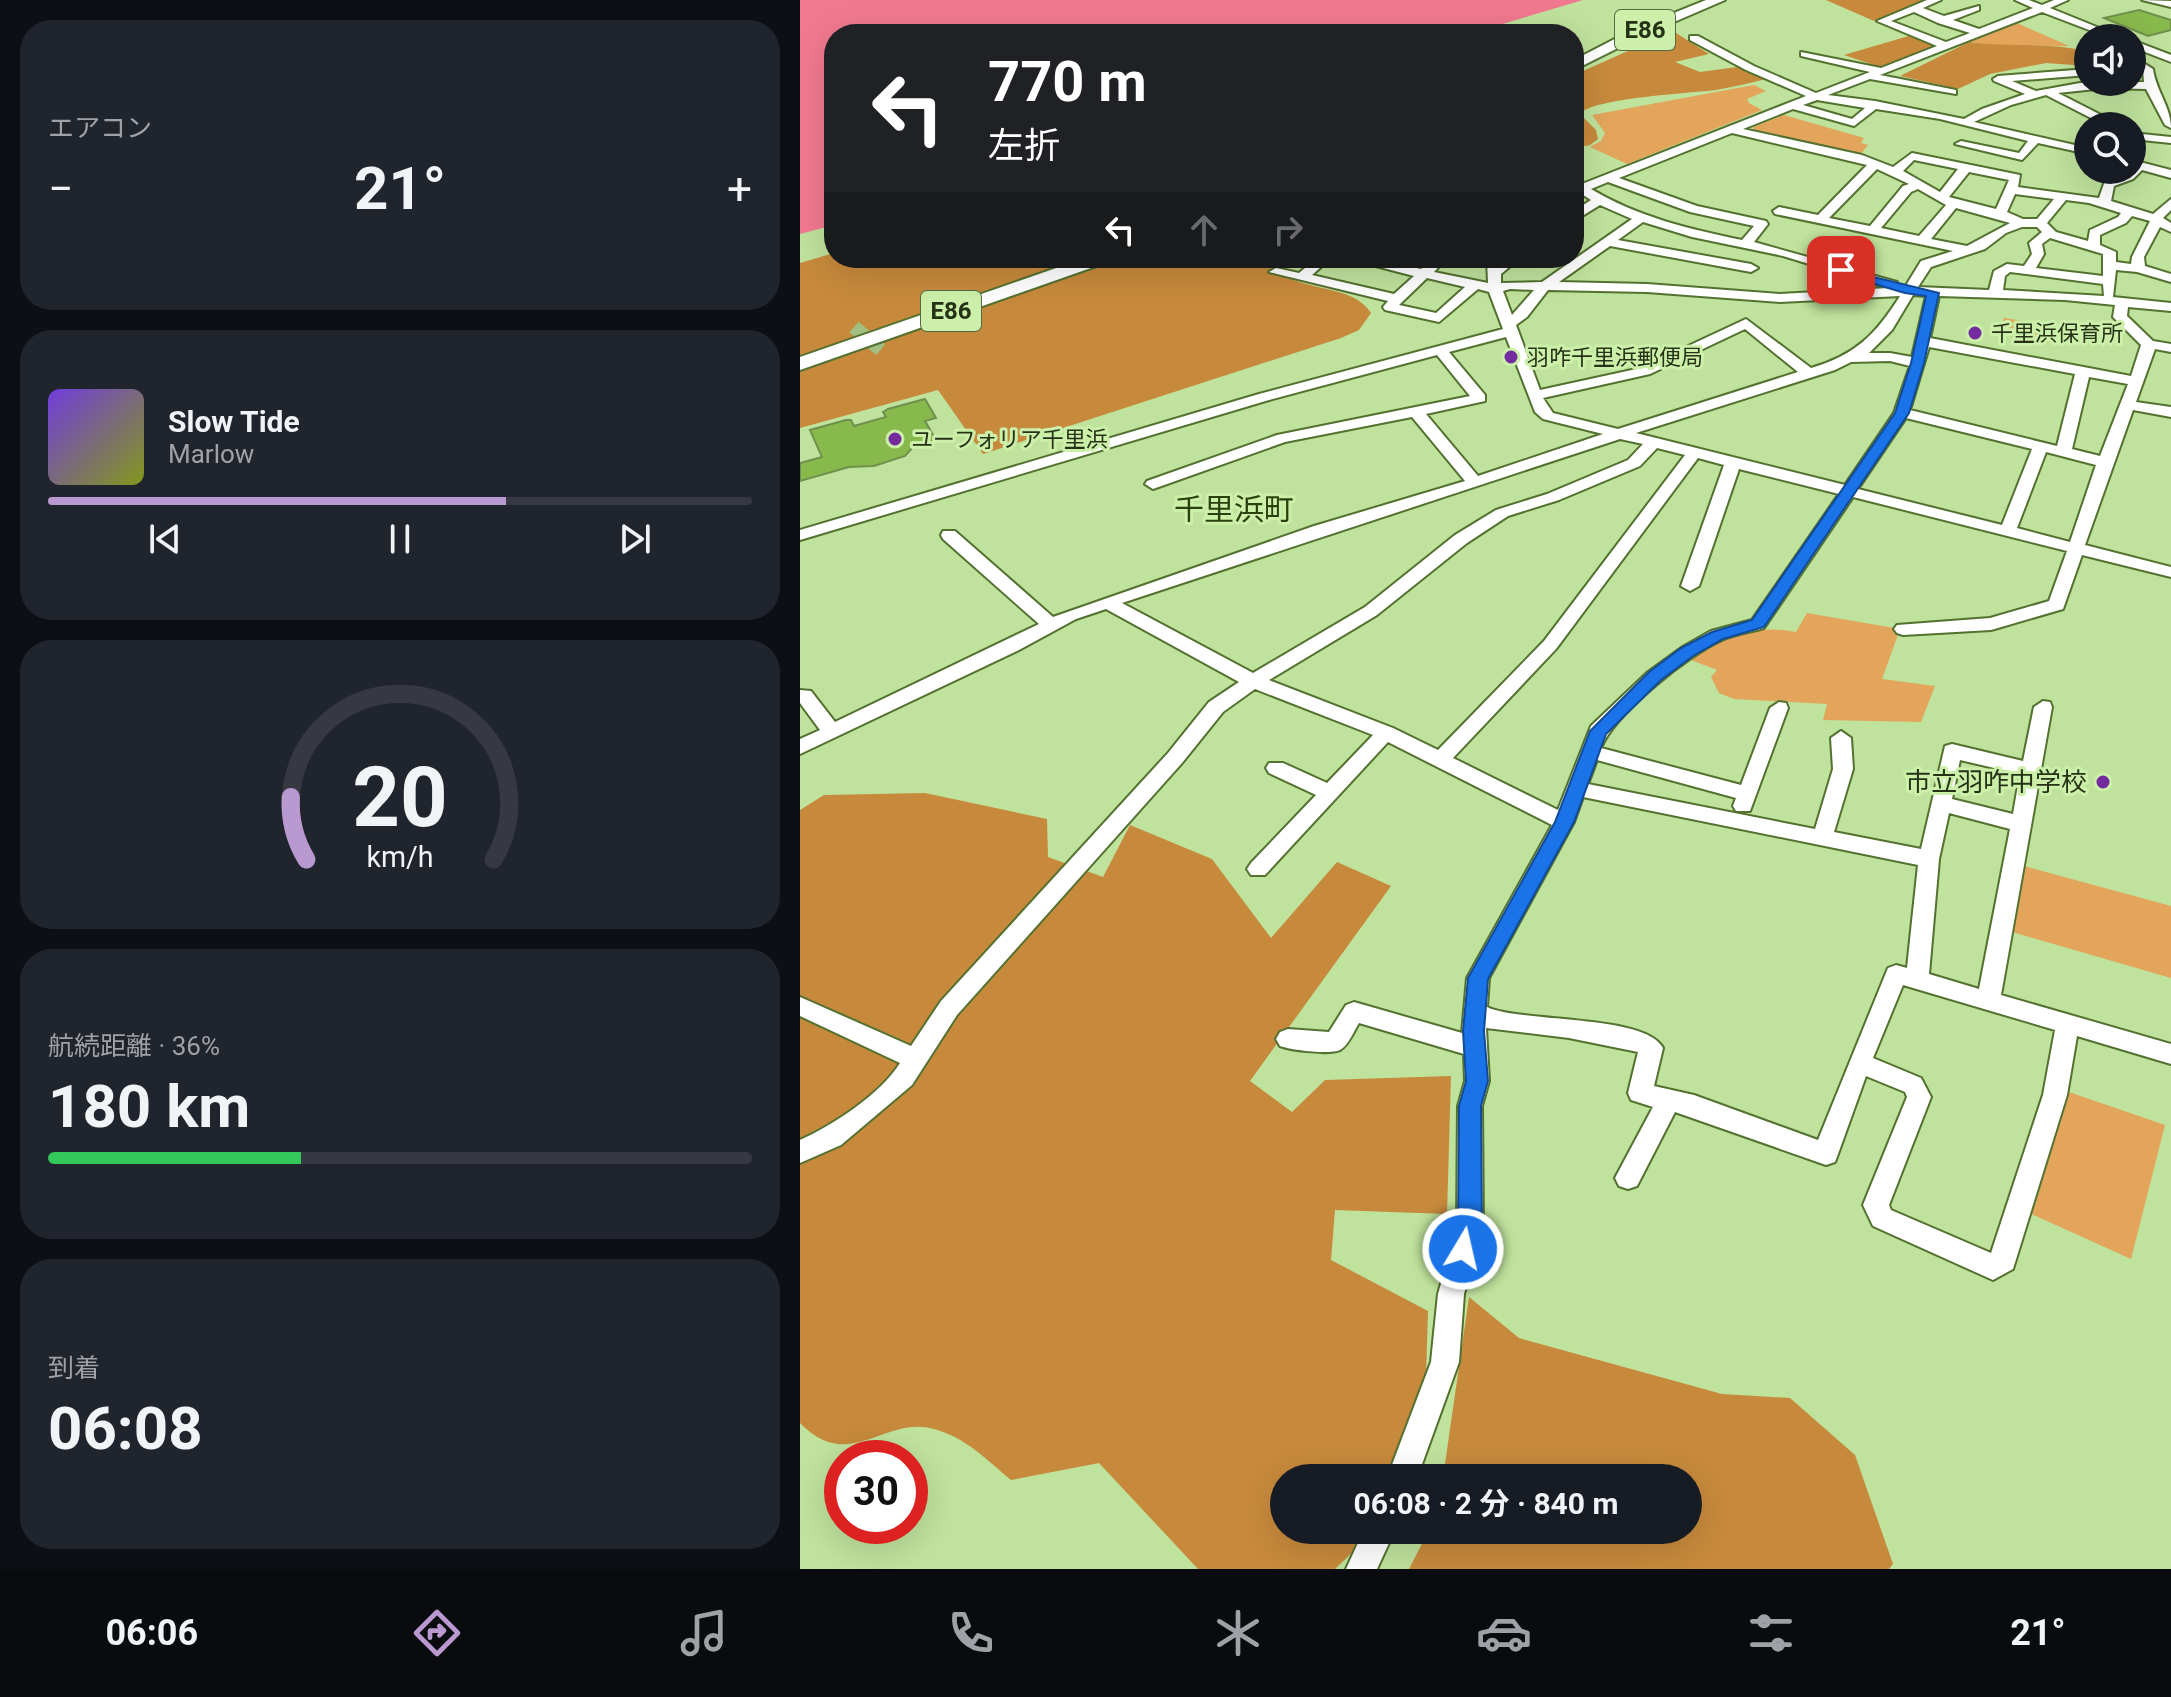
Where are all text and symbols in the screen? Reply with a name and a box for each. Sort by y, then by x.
road number: E86 [1615,10,1675,50]
map controls [2074,24,2146,184]
button: sound [2074,24,2146,96]
text: 770 m [988,49,1147,115]
icon: left [856,56,960,160]
button: search [2074,112,2146,184]
text: エアコン [48,113,152,143]
text: 左折 [988,125,1060,167]
text: 21° [354,153,446,224]
text: − [48,163,73,215]
text: + [727,163,752,215]
icon: left [1098,208,1142,252]
icon: ahead [1182,208,1226,252]
icon: right [1266,208,1310,252]
pin [1807,236,1875,304]
icon: arrive [1819,248,1863,292]
road number: E86 [921,291,981,331]
place label: 千里浜保育所 [1991,321,2123,346]
marker: 千里浜保育所 [1966,324,1984,342]
place label: 羽咋千里浜郵便局 [1527,345,1703,370]
marker: 羽咋千里浜郵便局 [1502,348,1520,366]
text: Slow Tide [168,404,300,439]
place label: ユーフォリア千里浜 [911,427,1108,452]
marker: ユーフォリア千里浜 [886,430,904,448]
text: Marlow [168,439,254,469]
district label: 千里浜町 [1174,492,1294,527]
icon: previous [143,517,187,561]
icon: pause [378,517,422,561]
icon: next [613,517,657,561]
text: 20 [352,749,448,846]
place label: 市立羽咋中学校 [1905,767,2087,797]
marker: 市立羽咋中学校 [2094,773,2112,791]
text: km/h [366,841,434,875]
text: 航続距離 · 36% [48,1031,220,1061]
text: 180 km [48,1071,250,1142]
position arrow [1421,1207,1505,1291]
text: 到着 [48,1353,100,1383]
text: 06:08 [48,1393,203,1464]
speed limit sign: 30 [824,1440,928,1544]
text: 06:08 · 2 分 · 840 m [1354,1486,1618,1521]
icon: directions [409,1605,465,1661]
icon: music [676,1605,732,1661]
icon: phone [943,1605,999,1661]
icon: climate [1210,1605,1266,1661]
icon: car [1476,1605,1532,1661]
icon: filters [1743,1605,1799,1661]
text: 06:06 [105,1612,198,1654]
text: 21° [2010,1612,2066,1654]

